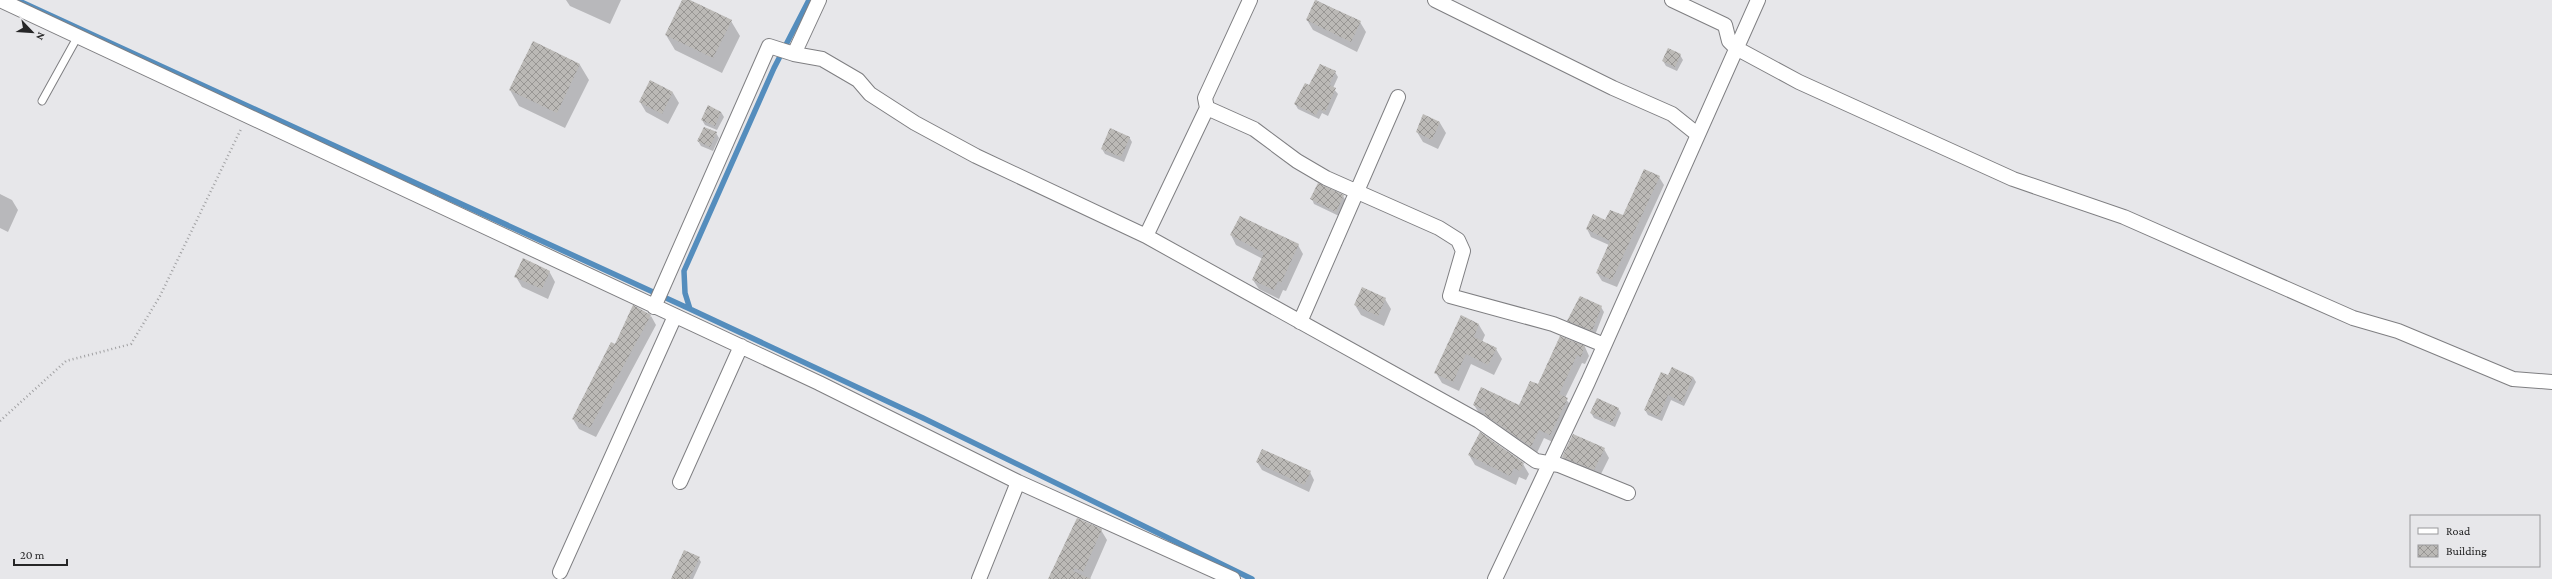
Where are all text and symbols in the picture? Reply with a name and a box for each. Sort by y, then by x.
north arrow [12,12,52,52]
text: N [34,30,48,43]
legend [2410,515,2540,567]
text: Road [2446,524,2471,538]
scale bar [14,541,67,567]
text: Building [2446,544,2487,558]
text: 20 m [20,548,45,562]

